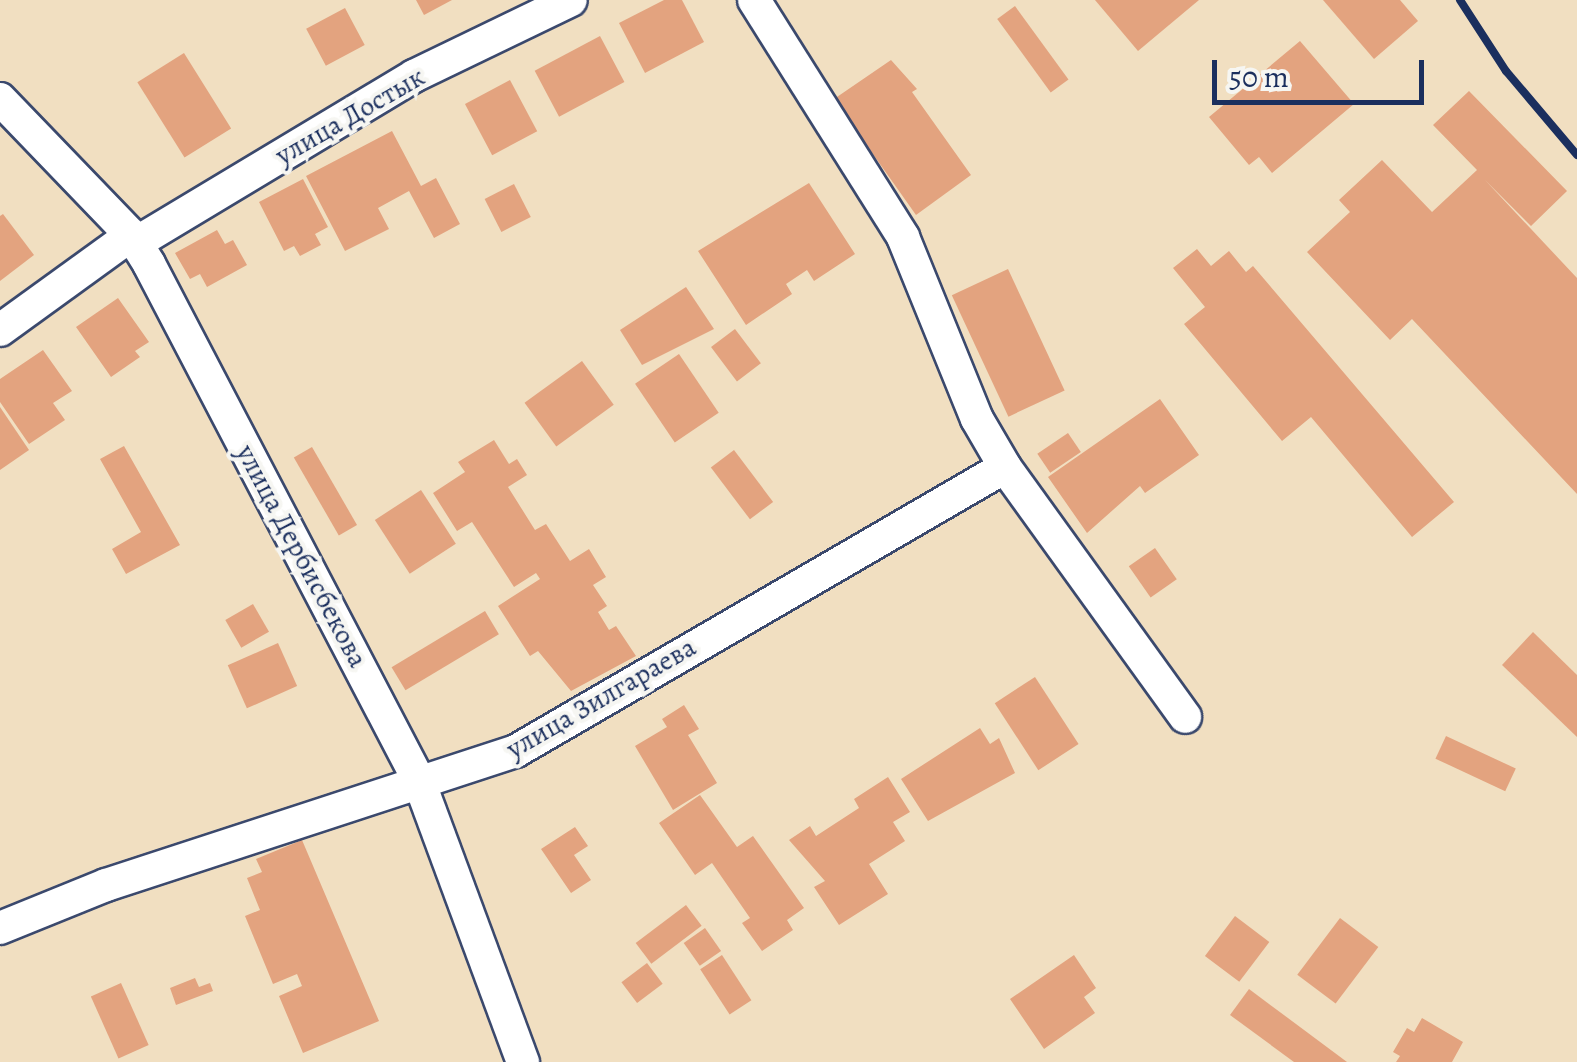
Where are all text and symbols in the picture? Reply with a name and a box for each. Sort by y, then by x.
scale bar [1217,40,1430,102]
text: 50 m [1229,57,1289,97]
street label: улица Достык [269,60,431,172]
street label: улица Дербисбекова [229,439,375,673]
street label: улица Зилгараева [500,630,702,766]

